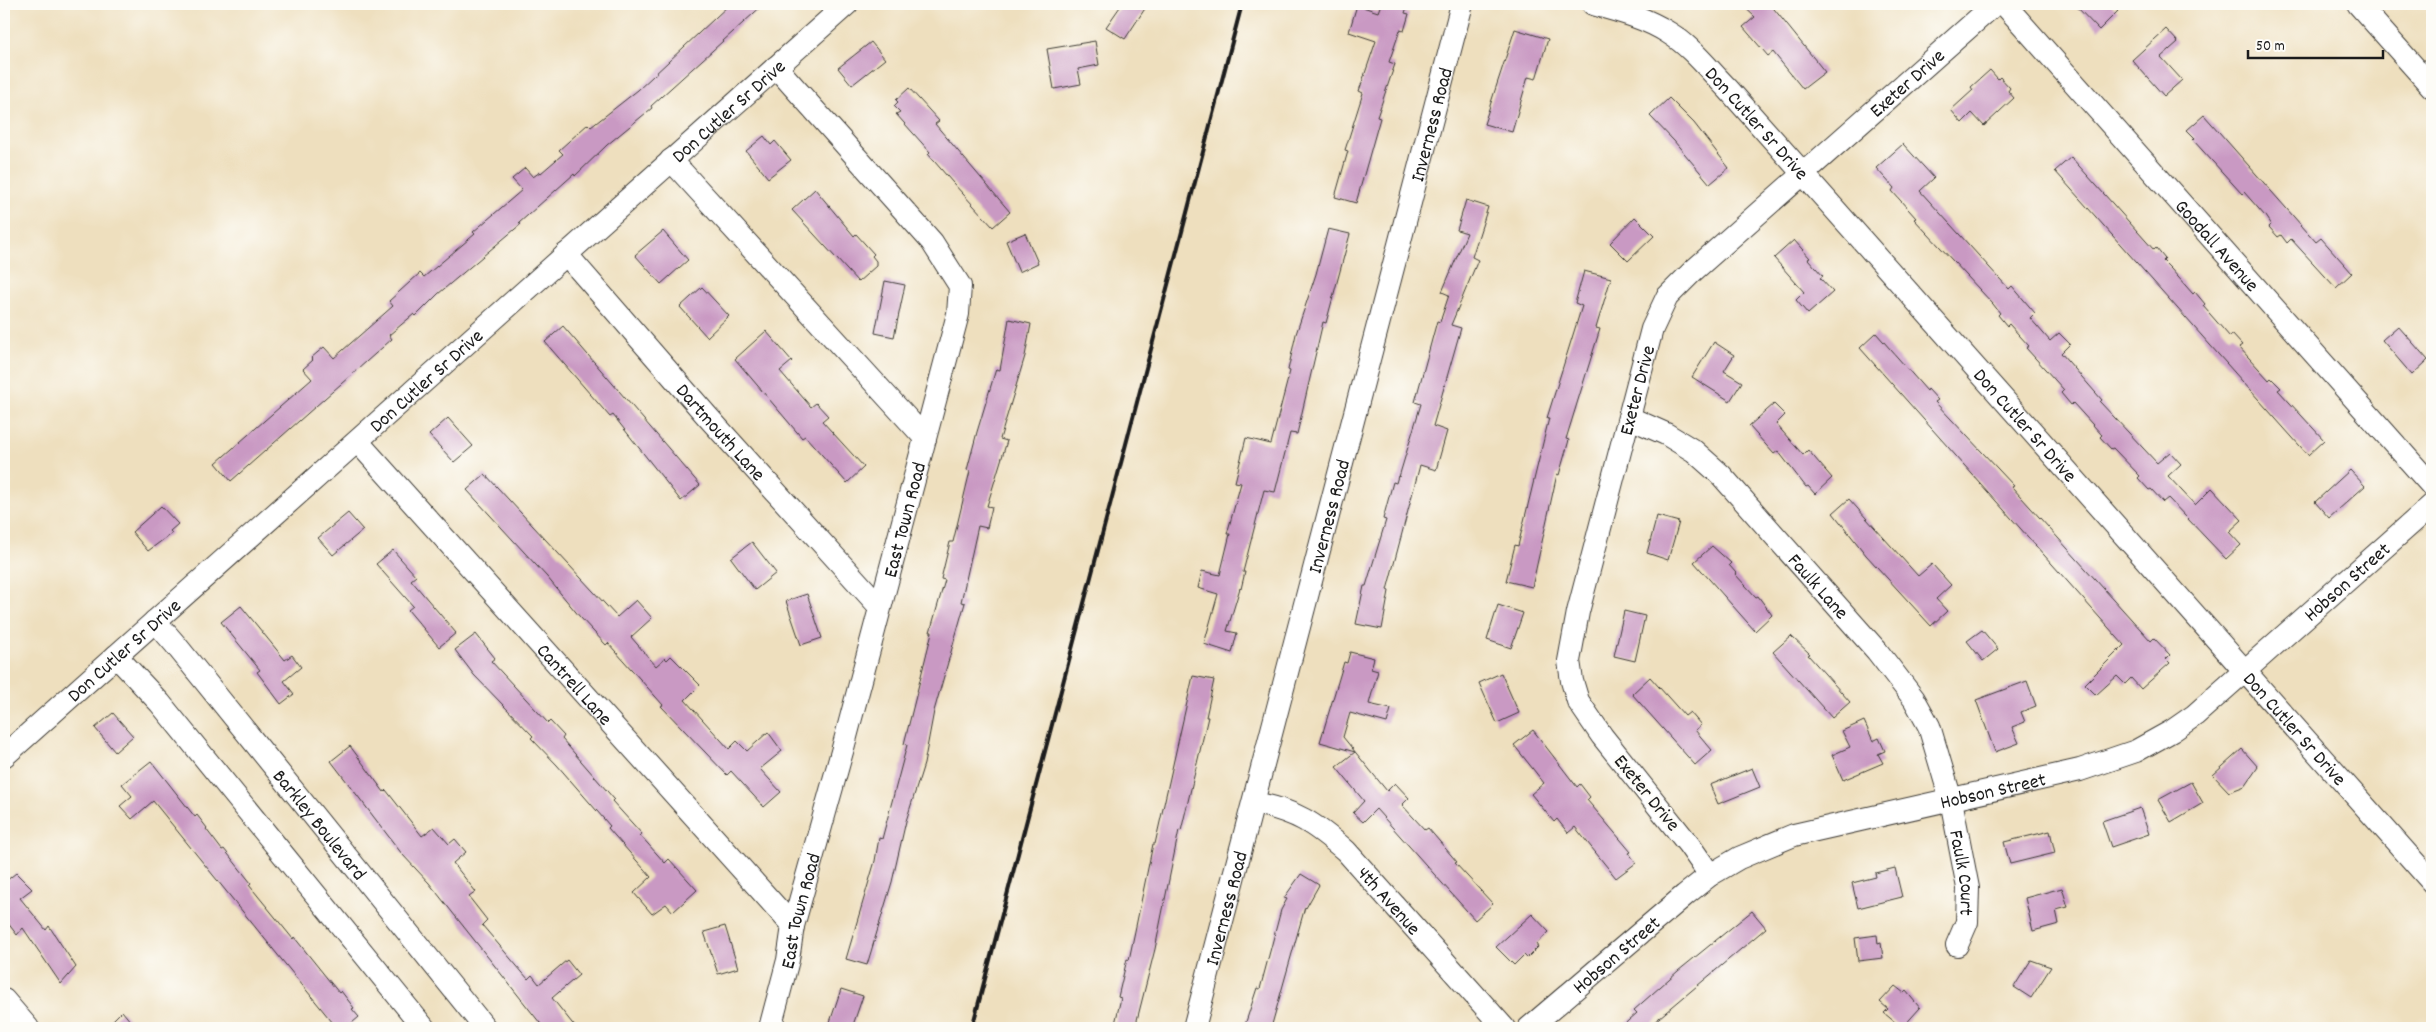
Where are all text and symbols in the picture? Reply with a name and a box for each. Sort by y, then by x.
scale bar [2248,28,2384,60]
text: 50 m [2256,36,2285,58]
street label: Exeter Drive [1865,43,1952,126]
street label: Don Cutler Sr Drive [667,54,793,171]
street label: Don Cutler Sr Drive [1697,62,1814,188]
street label: Inverness Road [1405,65,1462,185]
street label: Goodall Avenue [2167,194,2265,299]
street label: Don Cutler Sr Drive [365,324,491,441]
street label: Exeter Drive [1614,342,1664,439]
street label: Don Cutler Sr Drive [1965,363,2082,490]
street label: Dartmouth Lane [668,379,771,489]
street label: Inverness Road [1302,457,1359,577]
street label: East Town Road [878,460,935,581]
street label: Hobson Street [2299,537,2398,629]
street label: Faulk Lane [1780,548,1854,627]
street label: Don Cutler Sr Drive [62,593,189,710]
street label: Cantrell Lane [529,638,618,733]
street label: Don Cutler Sr Drive [2235,667,2352,793]
street label: Exeter Drive [1606,749,1686,839]
street label: Barkley Boulevard [265,764,372,888]
street label: Hobson Street [1938,767,2049,818]
street label: Faulk Court [1940,828,1980,916]
street label: Inverness Road [1200,849,1257,969]
street label: East Town Road [775,850,830,972]
street label: 4th Avenue [1349,861,1426,943]
street label: Hobson Street [1568,911,1668,1002]

